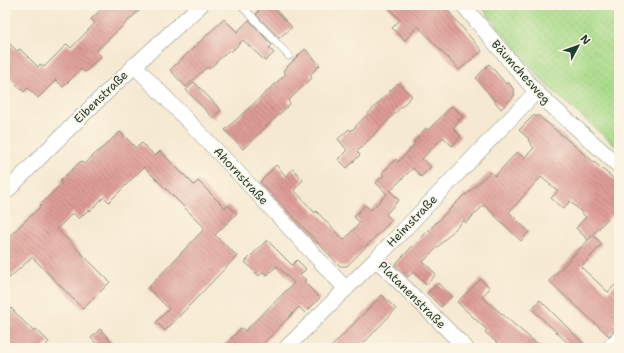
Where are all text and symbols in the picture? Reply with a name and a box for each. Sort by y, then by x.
north arrow [558,26,598,66]
text: N [577,32,594,48]
street label: Bäumchesweg [488,36,554,108]
street label: Eibenstraße [70,67,132,127]
street label: Ahornstraße [210,144,272,208]
street label: Heimstraße [383,191,441,250]
street label: Platanenstraße [375,258,449,332]

